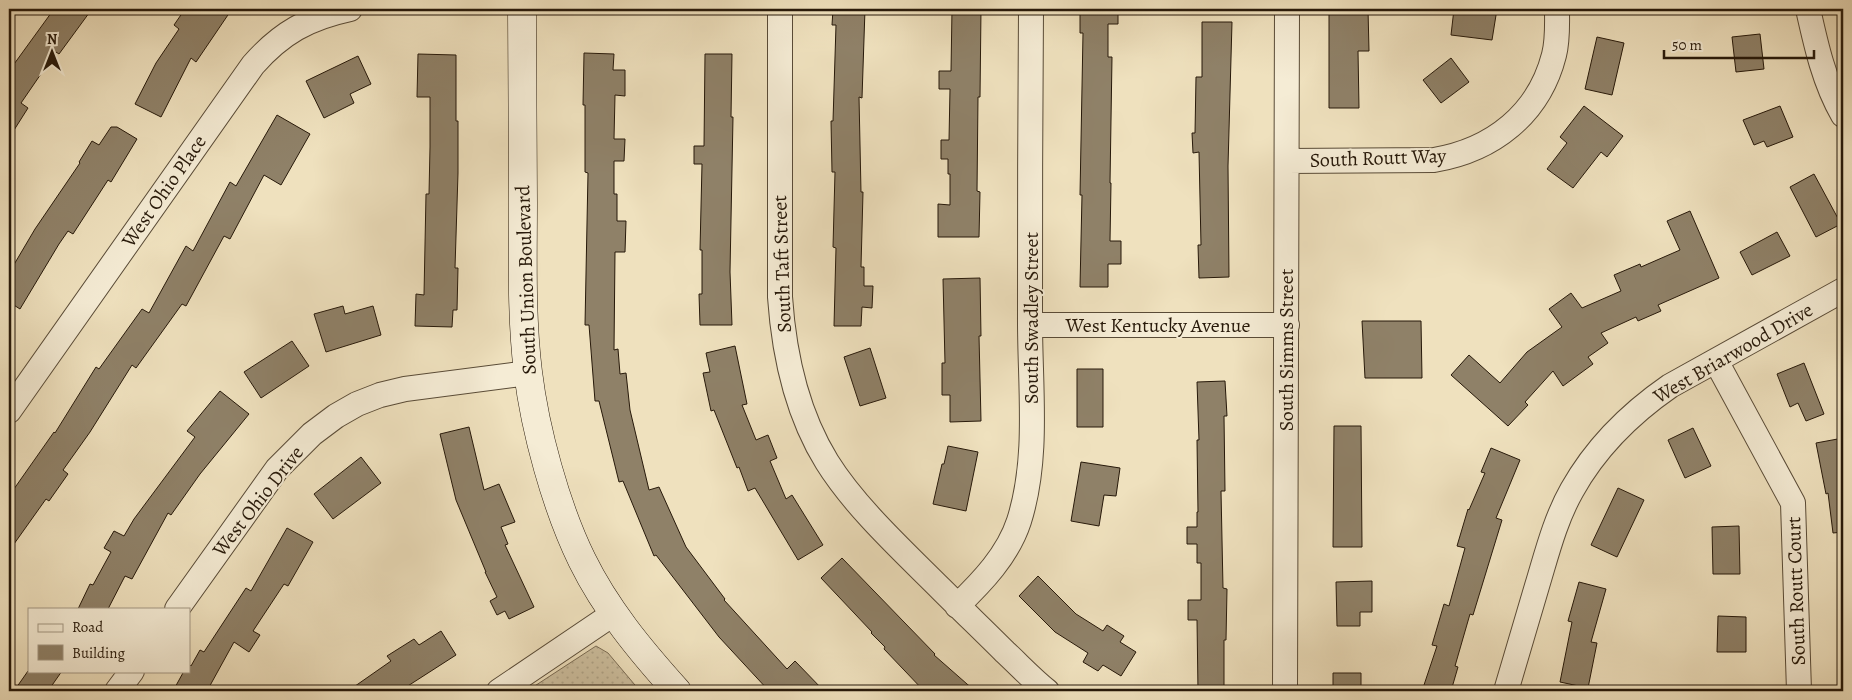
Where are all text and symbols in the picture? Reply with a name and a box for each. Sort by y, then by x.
north arrow [28,28,78,78]
scale bar [1664,28,1814,60]
text: N [47,30,57,49]
text: 50 m [1672,35,1702,55]
street label: West Ohio Place [115,130,213,253]
street label: South Routt Way [1309,142,1448,174]
street label: South Union Boulevard [509,185,543,375]
street label: South Taft Street [766,194,798,333]
street label: South Swadley Street [1018,232,1045,404]
street label: South Simms Street [1273,268,1300,431]
street label: West Briarwood Drive [1647,296,1818,410]
street label: West Kentucky Avenue [1065,312,1250,339]
street label: West Ohio Drive [206,440,310,563]
street label: South Routt Court [1780,516,1812,666]
legend [28,608,190,672]
text: Road [72,617,104,637]
text: Building [72,643,125,663]

